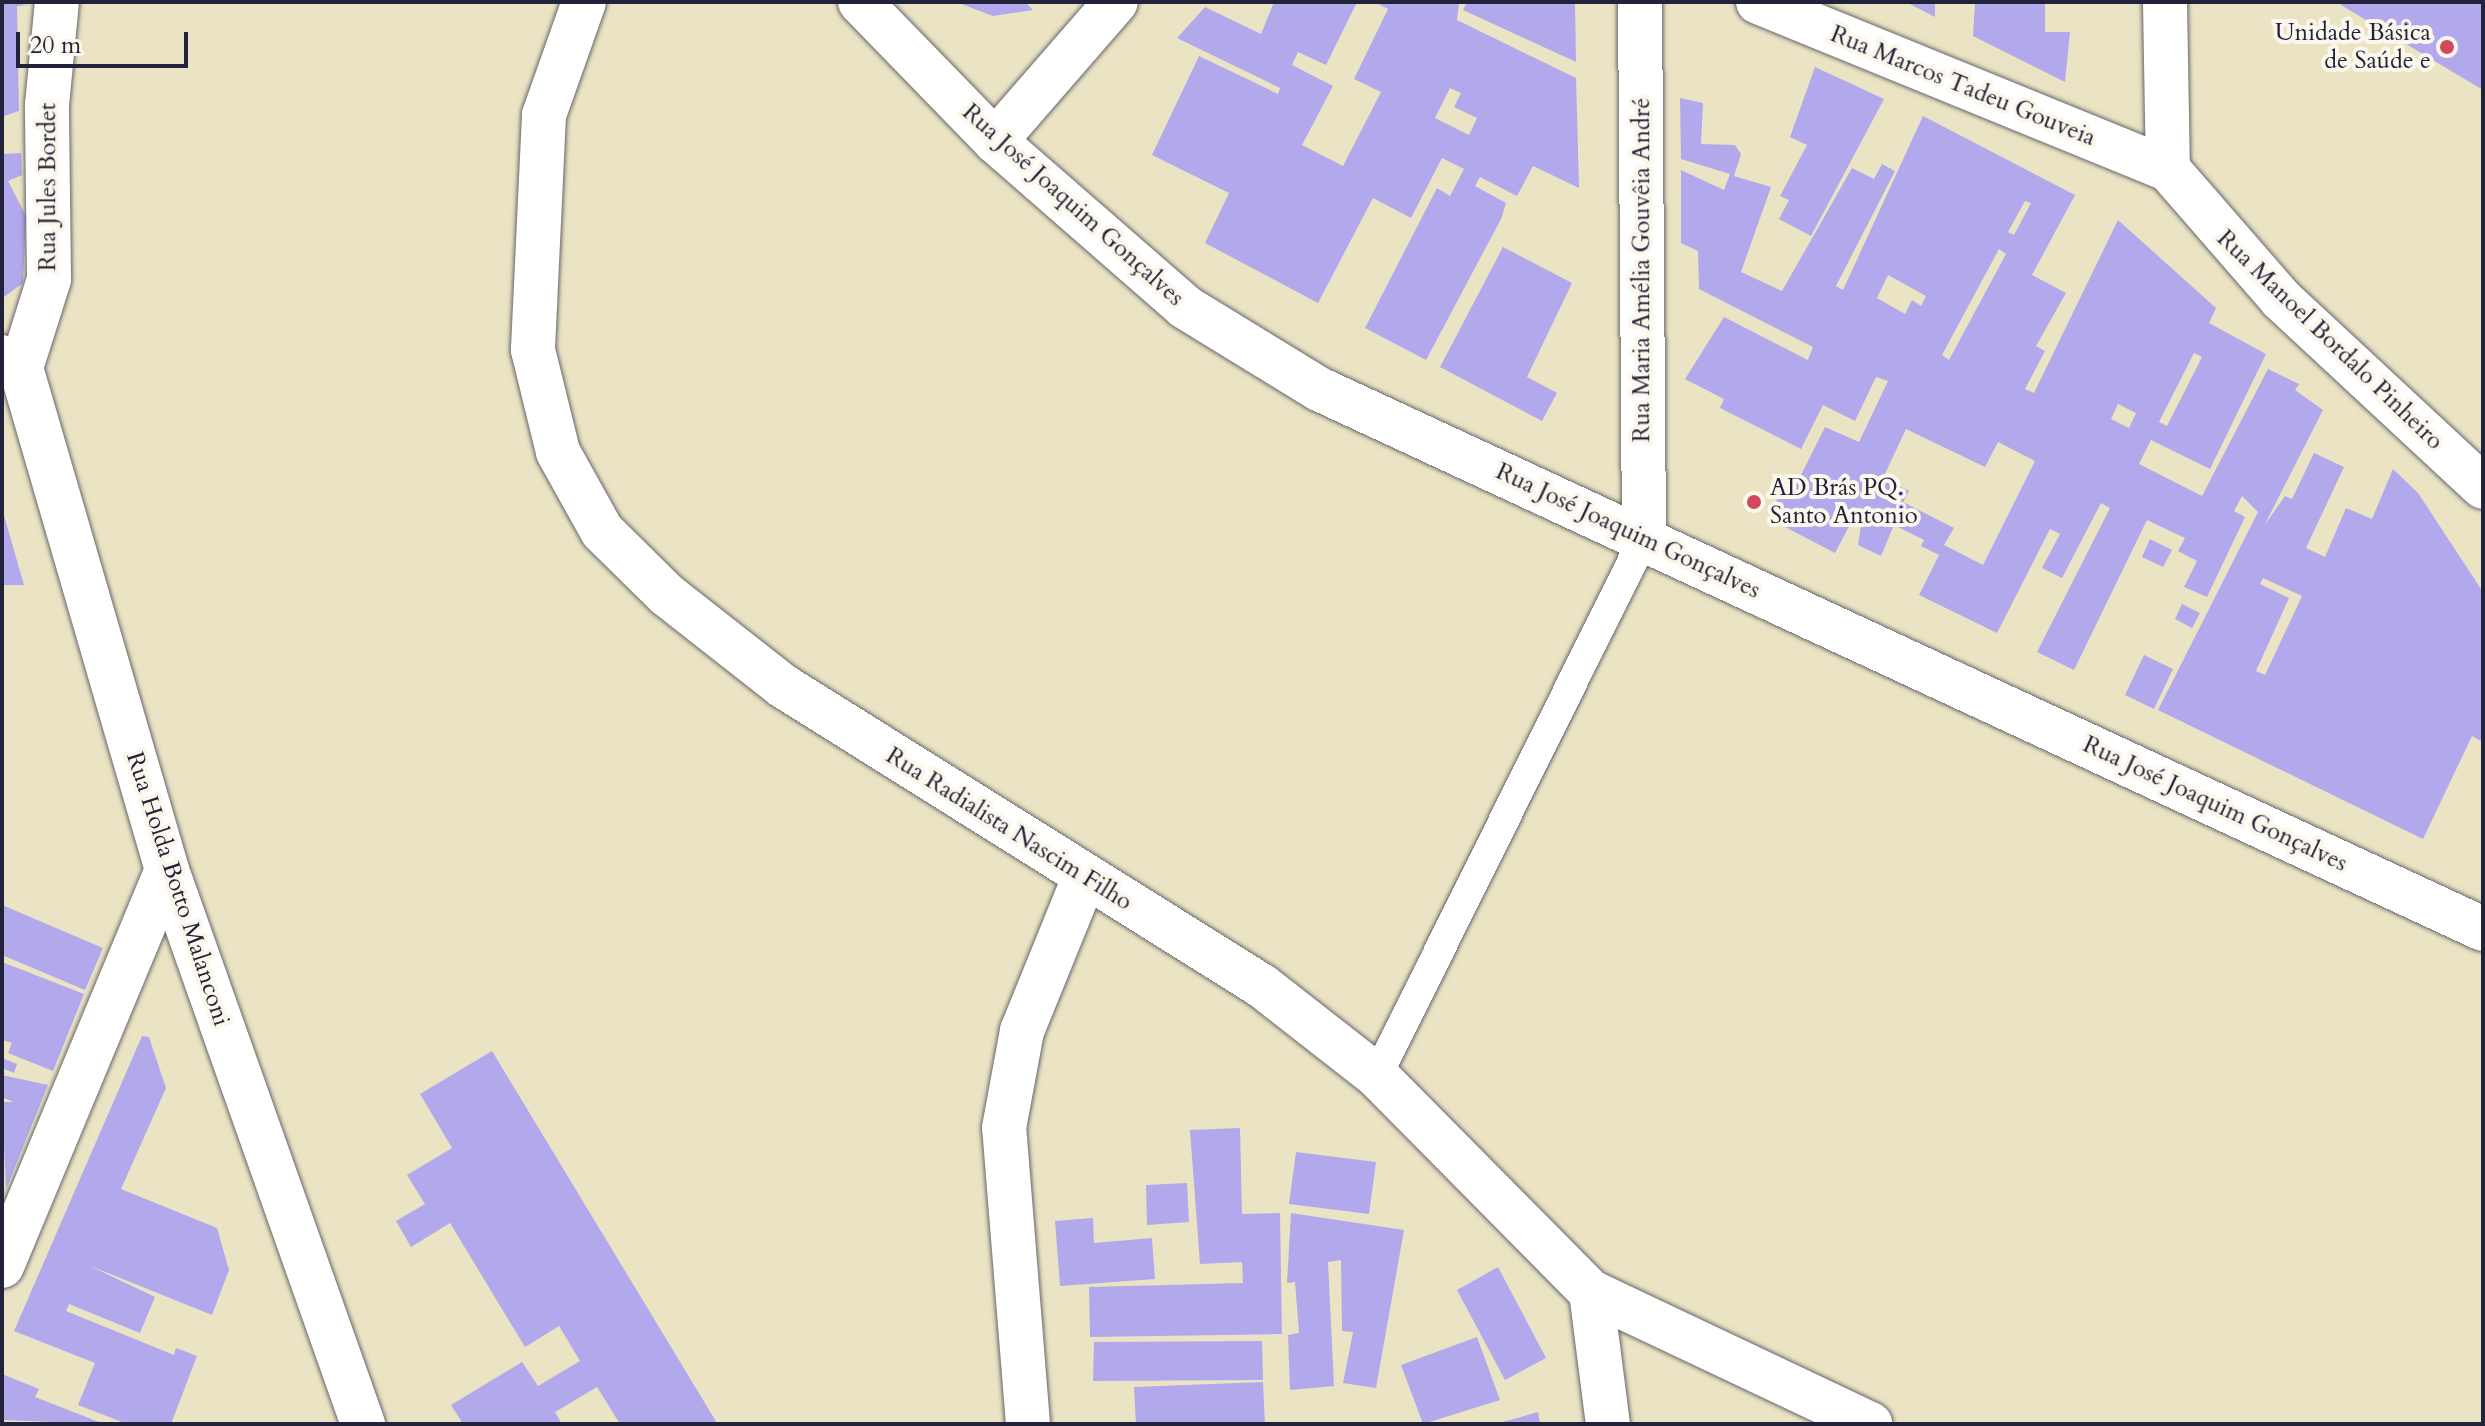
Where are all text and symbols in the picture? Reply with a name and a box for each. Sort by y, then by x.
scale bar [20,16,192,66]
place label: Unidade Básica de Saúde e [2275,19,2431,75]
street label: Rua Marcos Tadeu Gouveia [1826,20,2100,152]
text: 20 m [30,29,81,62]
marker: Unidade Básica de Saúde e [2438,38,2456,56]
street label: Rua José Joaquim Gonçalves [956,98,1190,312]
street label: Rua Maria Amélia Gouvêia André [1628,98,1656,442]
street label: Rua Jules Bordet [34,103,62,271]
street label: Rua Manoel Bordalo Pinheiro [2211,224,2449,456]
street label: Rua José Joaquim Gonçalves [1491,457,1765,605]
place label: AD Brás PQ. Santo Antonio [1770,474,1918,530]
marker: AD Brás PQ. Santo Antonio [1745,493,1763,511]
street label: Rua José Joaquim Gonçalves [2078,730,2352,878]
street label: Rua Radialista Nascim Filho [881,741,1137,917]
street label: Rua Holda Botto Malanconi [120,748,236,1030]

